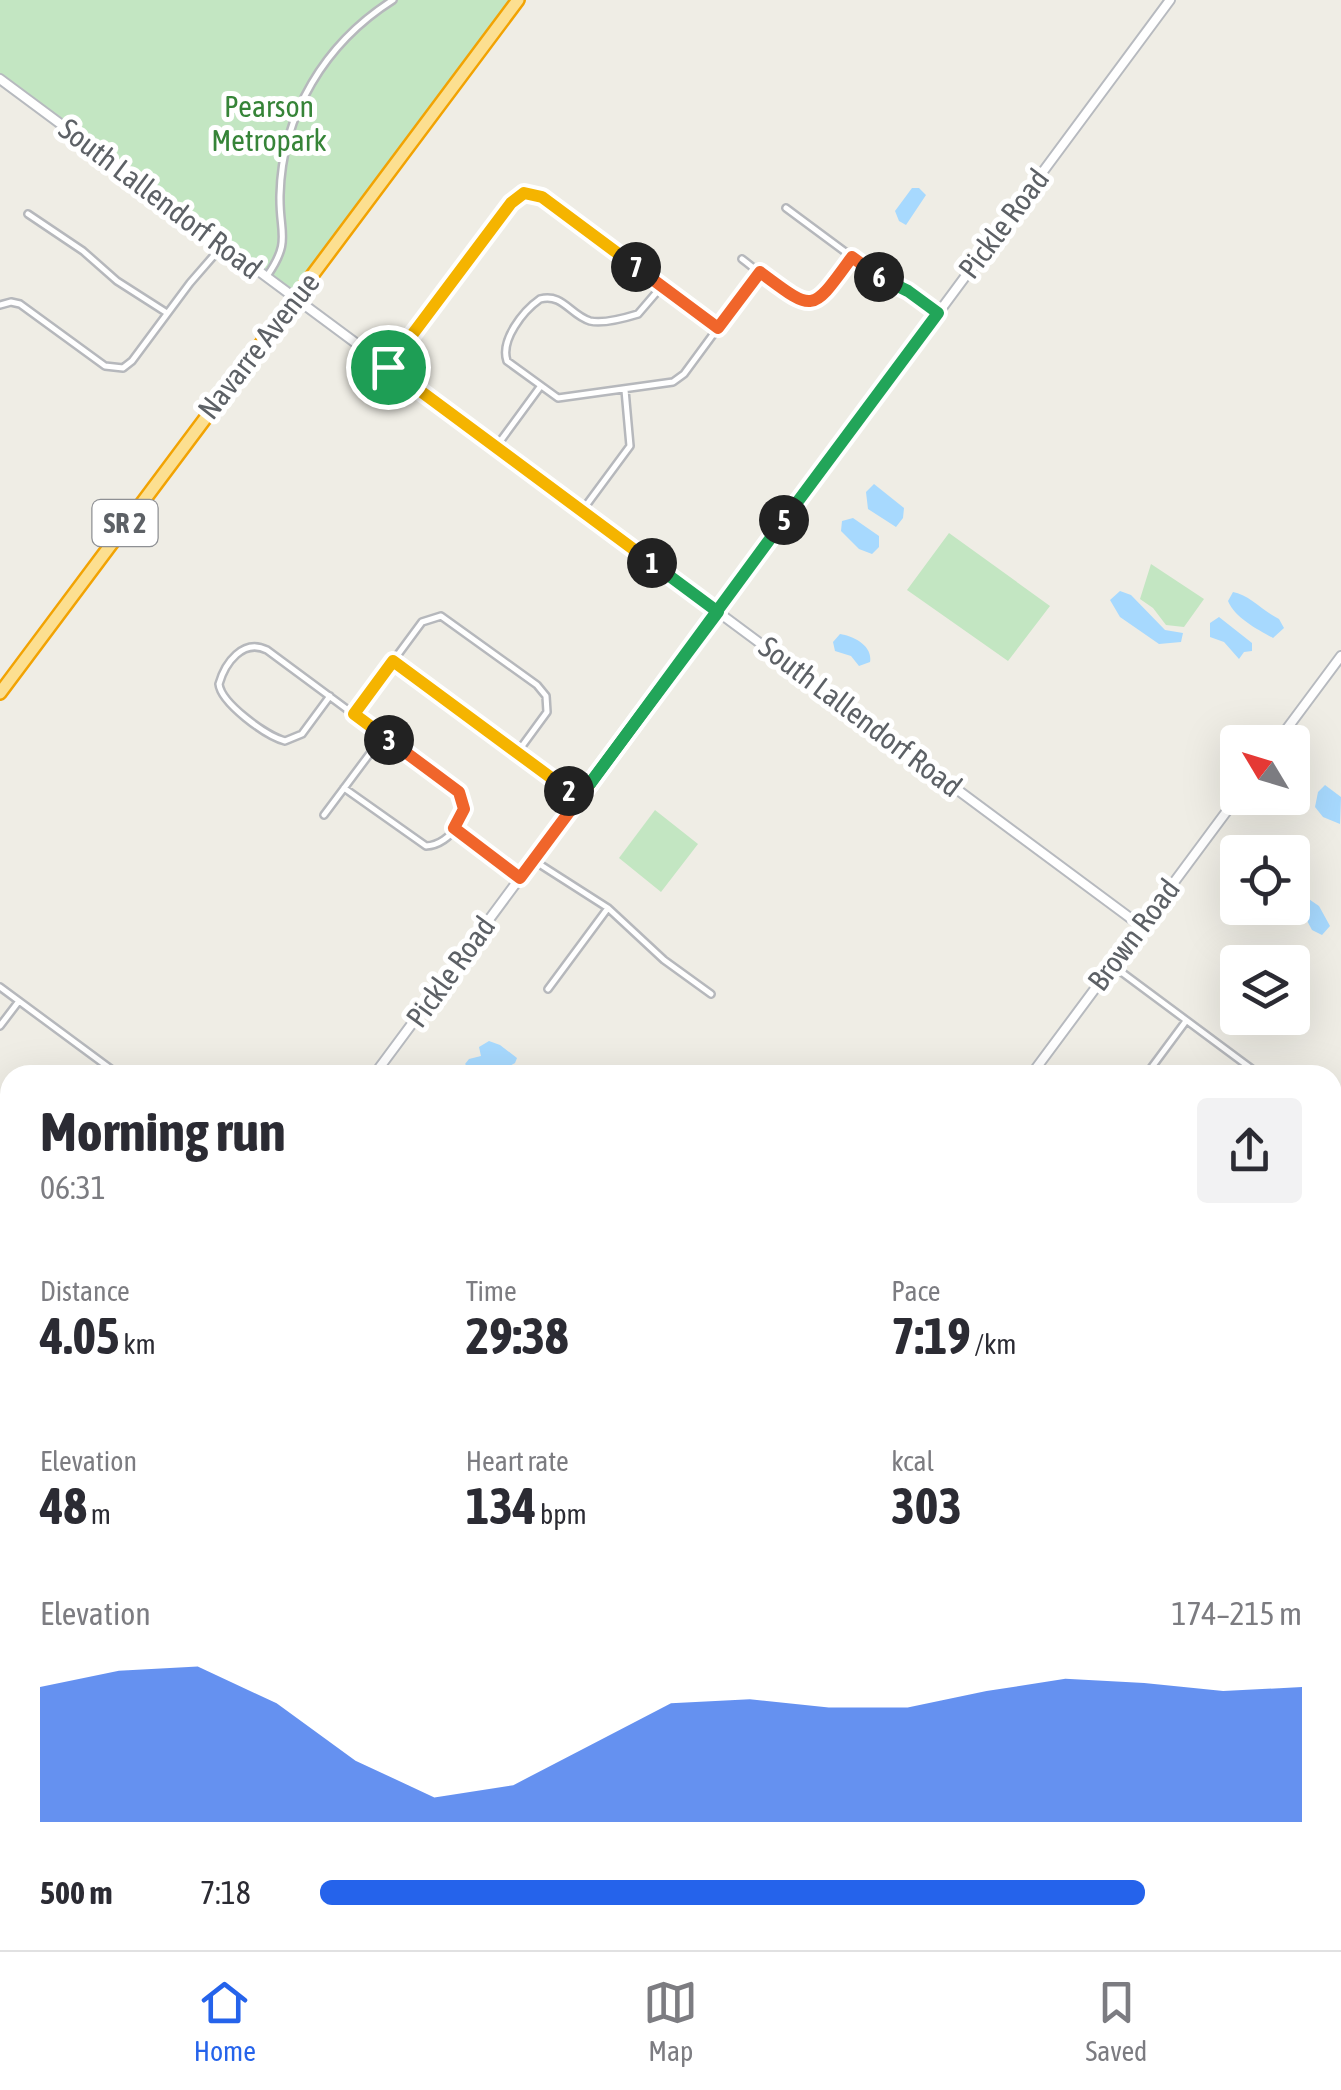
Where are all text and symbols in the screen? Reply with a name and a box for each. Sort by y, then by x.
park label: Pearson Metropark [211,89,327,157]
street label: South Lallendorf Road [53,111,268,285]
street label: Pickle Road [951,162,1055,285]
pin: 7 [611,242,661,292]
text: 7 [629,251,643,283]
pin: 6 [854,252,904,302]
text: 6 [872,261,886,293]
street label: Navarre Avenue [191,266,326,425]
pin [346,325,431,410]
icon: arrive [361,340,416,395]
pin: 5 [759,495,809,545]
road number: SR 2 [92,500,158,546]
text: 5 [777,504,791,536]
pin: 1 [627,538,677,588]
text: 1 [645,547,659,579]
street label: South Lallendorf Road [753,629,968,803]
pin: 3 [364,715,414,765]
text: 3 [382,724,396,756]
north arrow [1220,725,1310,815]
map controls [1220,725,1310,1035]
pin: 2 [544,766,594,816]
text: 2 [562,775,576,807]
button: locate [1220,835,1310,925]
street label: Brown Road [1080,872,1186,997]
street label: Pickle Road [399,910,502,1033]
button: layers [1220,945,1310,1035]
button: share [1197,1098,1302,1203]
text: Morning run [40,1100,286,1163]
text: 06:31 [40,1169,106,1206]
text: Distance [40,1275,130,1307]
text: Time [466,1275,517,1307]
text: Pace [891,1275,941,1307]
text: 4.05 [40,1307,119,1365]
text: 29:38 [466,1307,569,1365]
text: 7:19 [891,1307,971,1365]
text: km [119,1328,156,1360]
text: /km [971,1328,1017,1360]
text: Elevation [40,1445,137,1477]
text: Heart rate [466,1445,569,1477]
text: kcal [891,1445,934,1477]
text: 48 [40,1477,87,1535]
text: 134 [466,1477,536,1535]
text: 303 [891,1477,962,1535]
text: m [87,1498,111,1530]
text: bpm [536,1498,587,1530]
text: Elevation [40,1595,151,1632]
text: 174–215 m [1172,1595,1302,1632]
text: 500 m [40,1874,113,1911]
text: 7:18 [200,1874,251,1911]
tab: Home [194,1975,256,2067]
tab: Map [643,1975,698,2067]
tab: Saved [1085,1975,1147,2067]

